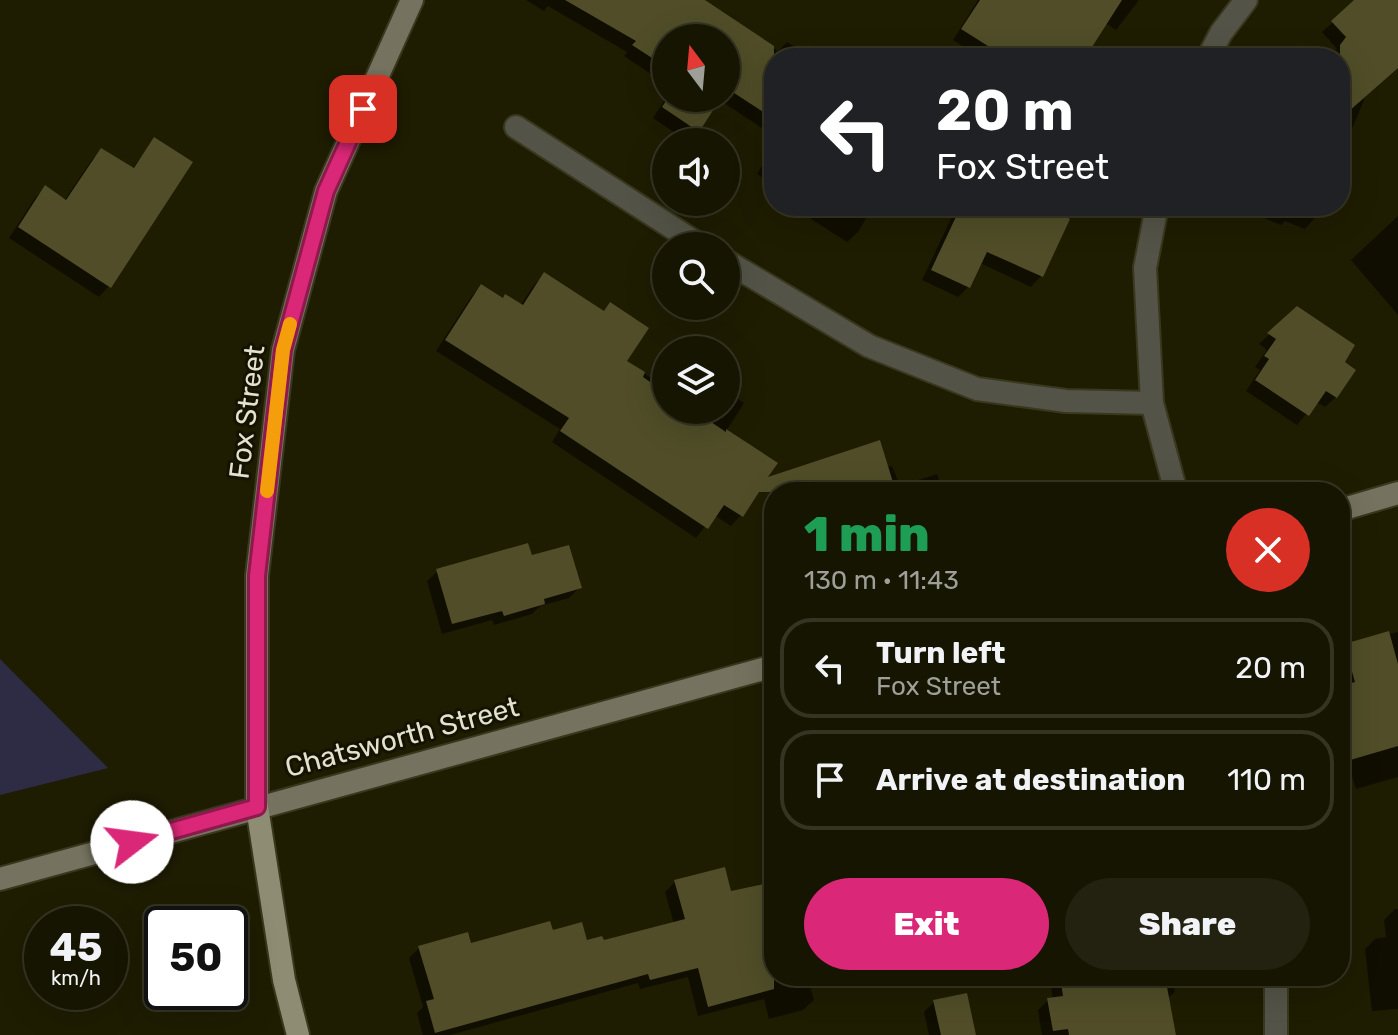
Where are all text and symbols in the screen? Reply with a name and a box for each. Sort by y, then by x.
north arrow [652,24,740,112]
map controls [652,24,740,424]
pin [329,75,397,143]
text: 20 m [936,78,1074,144]
icon: left [804,80,908,184]
icon: arrive [341,87,385,131]
button: sound [652,128,740,216]
text: Fox Street [936,145,1109,188]
button: search [652,232,740,320]
button: layers [652,336,740,424]
street label: Fox Street [222,343,272,481]
text: 1 min [804,506,930,563]
button: close [1226,508,1310,592]
text: 130 m · 11:43 [804,565,959,596]
text: Turn left [876,635,1006,671]
icon: left [808,646,852,690]
text: 20 m [1235,650,1306,686]
text: Fox Street [876,671,1001,702]
street label: Chatsworth Street [282,690,522,784]
icon: arrive [808,758,852,802]
text: Arrive at destination [876,762,1186,798]
text: 110 m [1227,762,1306,798]
position arrow [90,800,174,884]
button: Exit [804,878,1049,970]
button: Share [1065,878,1310,970]
speed limit sign: 50 [144,906,248,1010]
text: 45 [49,924,103,971]
text: km/h [51,966,101,990]

